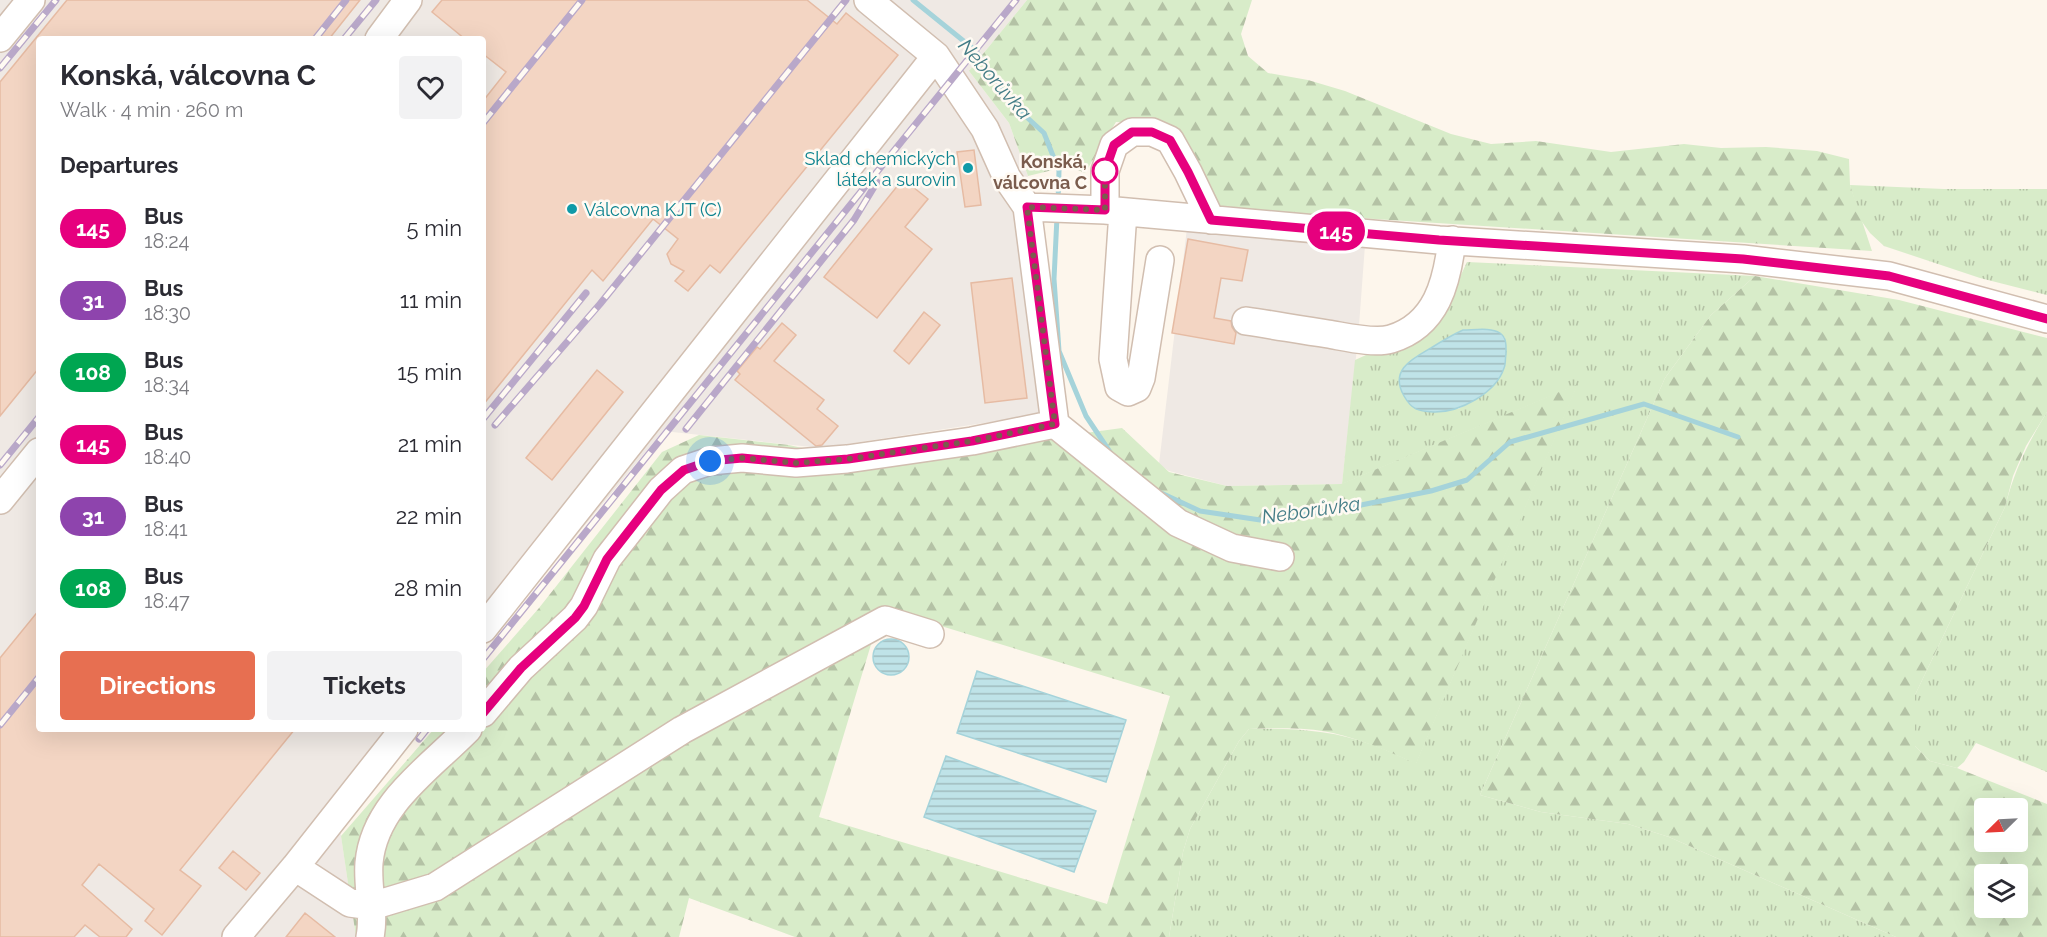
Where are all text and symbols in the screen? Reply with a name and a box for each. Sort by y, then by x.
water label: Neborůvka [953,34,1037,124]
button: heart [399,56,462,119]
text: Konská, válcovna C [60,59,316,92]
text: Walk · 4 min · 260 m [60,98,243,122]
place label: Sklad chemických látek a surovin [804,148,956,190]
place label: Konská, válcovna C [993,151,1087,193]
text: Departures [60,152,178,178]
marker: Konská, válcovna C [1092,158,1118,184]
marker: Sklad chemických látek a surovin [961,161,975,175]
place label: Válcovna KJT (C) [584,199,722,220]
marker: Válcovna KJT (C) [565,202,579,216]
text: Bus [144,203,183,229]
line badge: 145 [1302,212,1370,250]
text: 5 min [407,215,462,241]
text: 145 [76,216,110,241]
text: 145 [1319,219,1353,244]
text: 18:24 [144,229,190,253]
text: Bus [144,275,183,301]
text: 11 min [400,287,462,313]
text: 31 [82,288,104,313]
text: 18:30 [144,301,191,325]
text: Bus [144,347,183,373]
text: 15 min [397,359,462,385]
text: 108 [75,360,111,385]
text: 18:34 [144,373,190,397]
text: Bus [144,419,183,445]
text: 21 min [398,431,462,457]
text: 145 [76,432,110,457]
text: 18:40 [144,445,191,469]
your location [695,446,725,476]
text: Bus [144,491,183,517]
water label: Neborůvka [1260,491,1362,529]
text: 22 min [396,503,462,529]
text: 31 [82,504,104,529]
text: 18:41 [144,517,188,541]
text: Bus [144,563,183,589]
text: 28 min [394,575,462,601]
text: 108 [75,576,111,601]
text: 18:47 [144,589,190,613]
button: Directions [60,651,255,720]
button: Tickets [267,651,462,720]
north arrow [1974,798,2028,852]
map controls [1974,798,2028,918]
button: layers [1974,864,2028,918]

